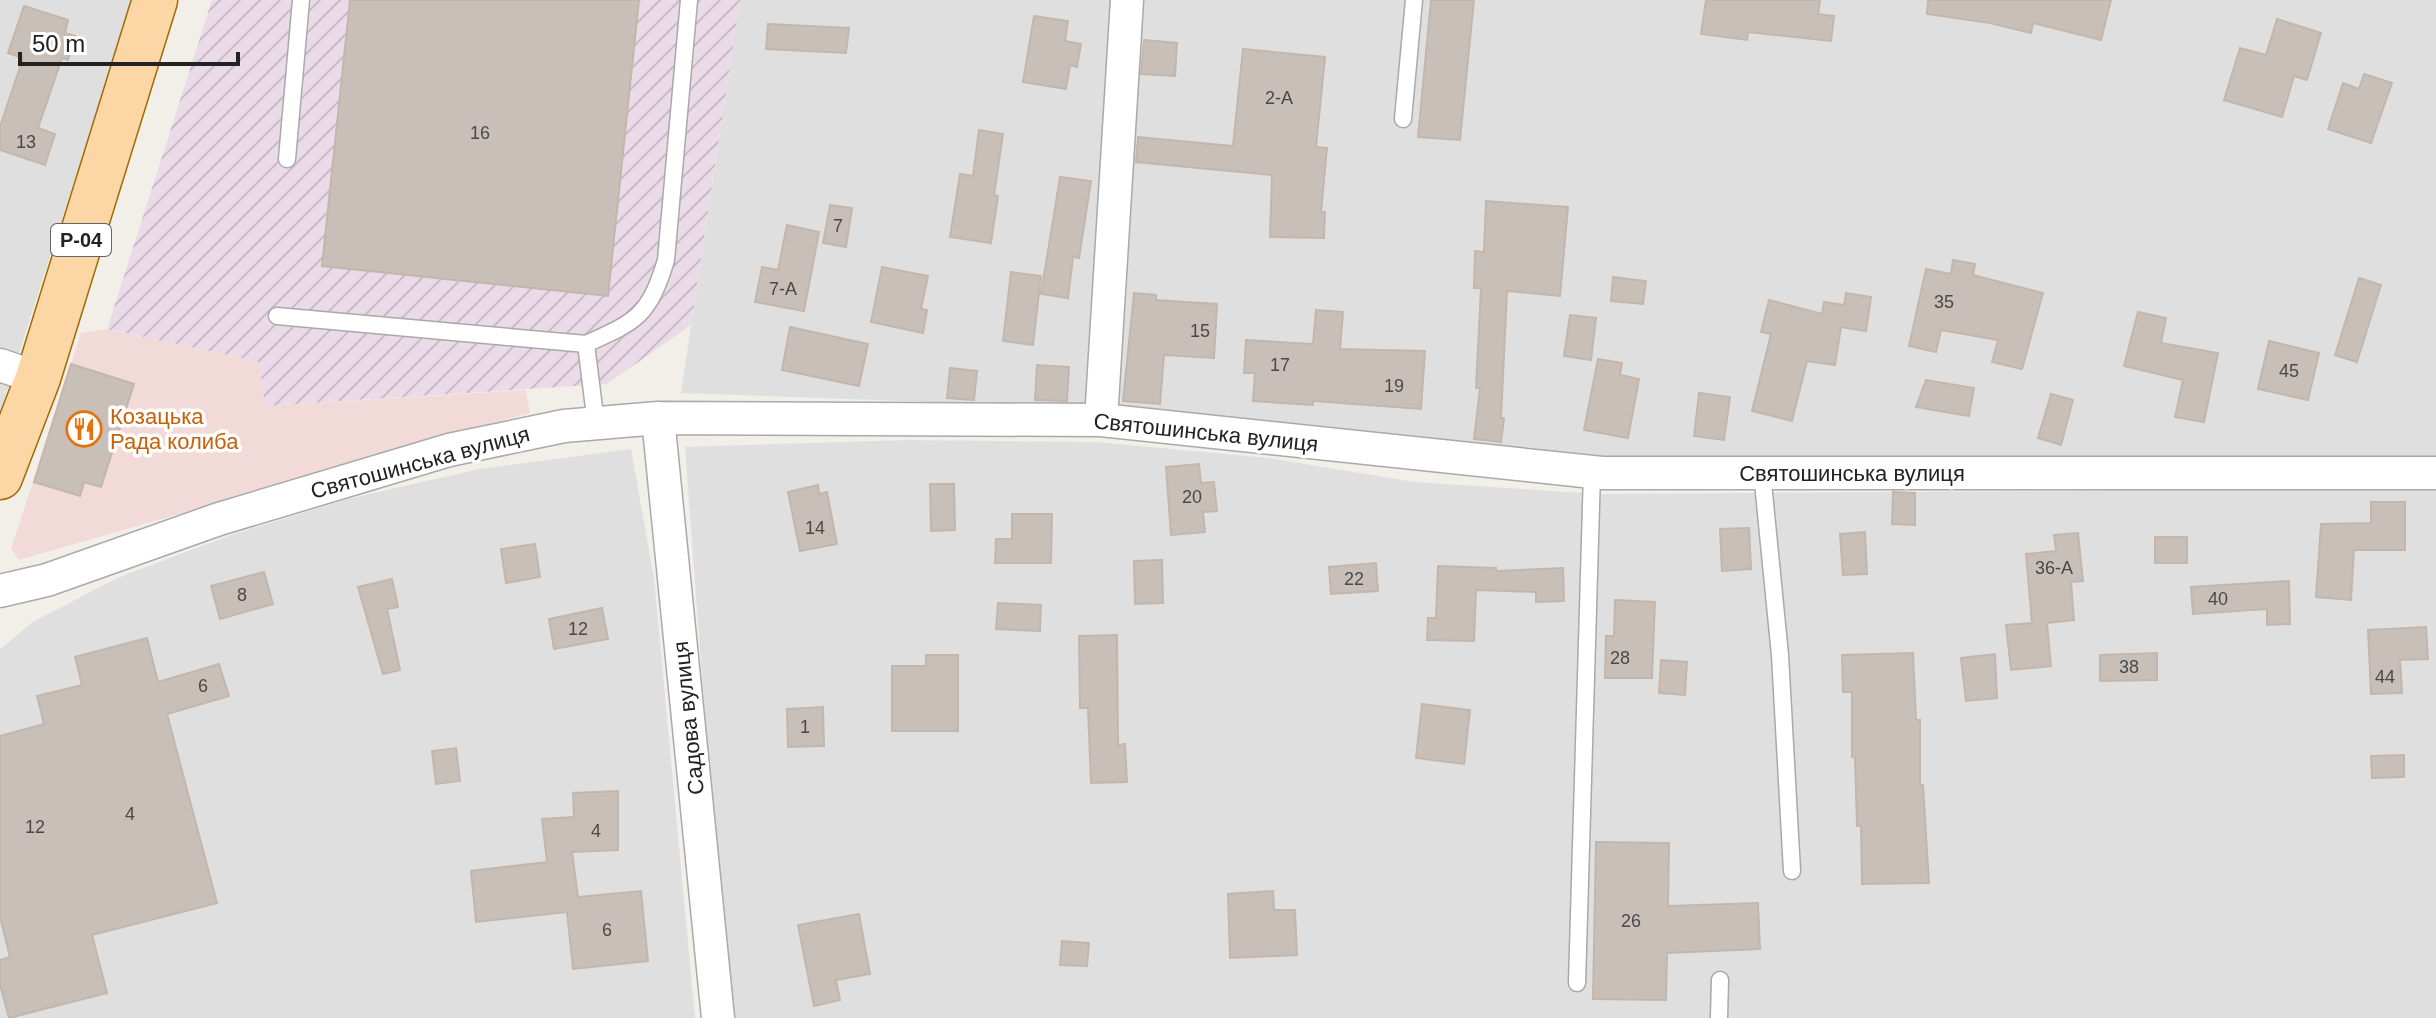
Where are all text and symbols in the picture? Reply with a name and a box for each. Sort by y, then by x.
scale bar [20,16,238,66]
text: 50 m [32,30,85,57]
house number: 2-А [1265,88,1293,108]
house number: 16 [470,123,490,143]
house number: 13 [16,132,36,152]
house number: 7 [833,216,843,236]
road number: Р-04 [51,224,111,256]
house number: 7-А [769,279,797,299]
house number: 35 [1934,292,1954,312]
house number: 15 [1190,321,1210,341]
house number: 17 [1270,355,1290,375]
house number: 45 [2279,361,2299,381]
house number: 19 [1384,376,1404,396]
place label: Козацька Рада колиба [110,404,239,454]
street label: Святошинська вулиця [1092,408,1319,457]
restaurant icon: Козацька Рада колиба [65,410,103,448]
street label: Святошинська вулиця [308,421,532,504]
street label: Святошинська вулиця [1739,461,1965,486]
house number: 20 [1182,487,1202,507]
house number: 14 [805,518,825,538]
house number: 36-А [2035,558,2073,578]
house number: 22 [1344,569,1364,589]
house number: 8 [237,585,247,605]
house number: 40 [2208,589,2228,609]
house number: 12 [568,619,588,639]
street label: Садова вулиця [668,640,709,796]
house number: 28 [1610,648,1630,668]
house number: 38 [2119,657,2139,677]
house number: 44 [2375,667,2395,687]
house number: 6 [198,676,208,696]
house number: 1 [800,717,810,737]
house number: 4 [125,804,135,824]
house number: 12 [25,817,45,837]
house number: 4 [591,821,601,841]
house number: 26 [1621,911,1641,931]
house number: 6 [602,920,612,940]

